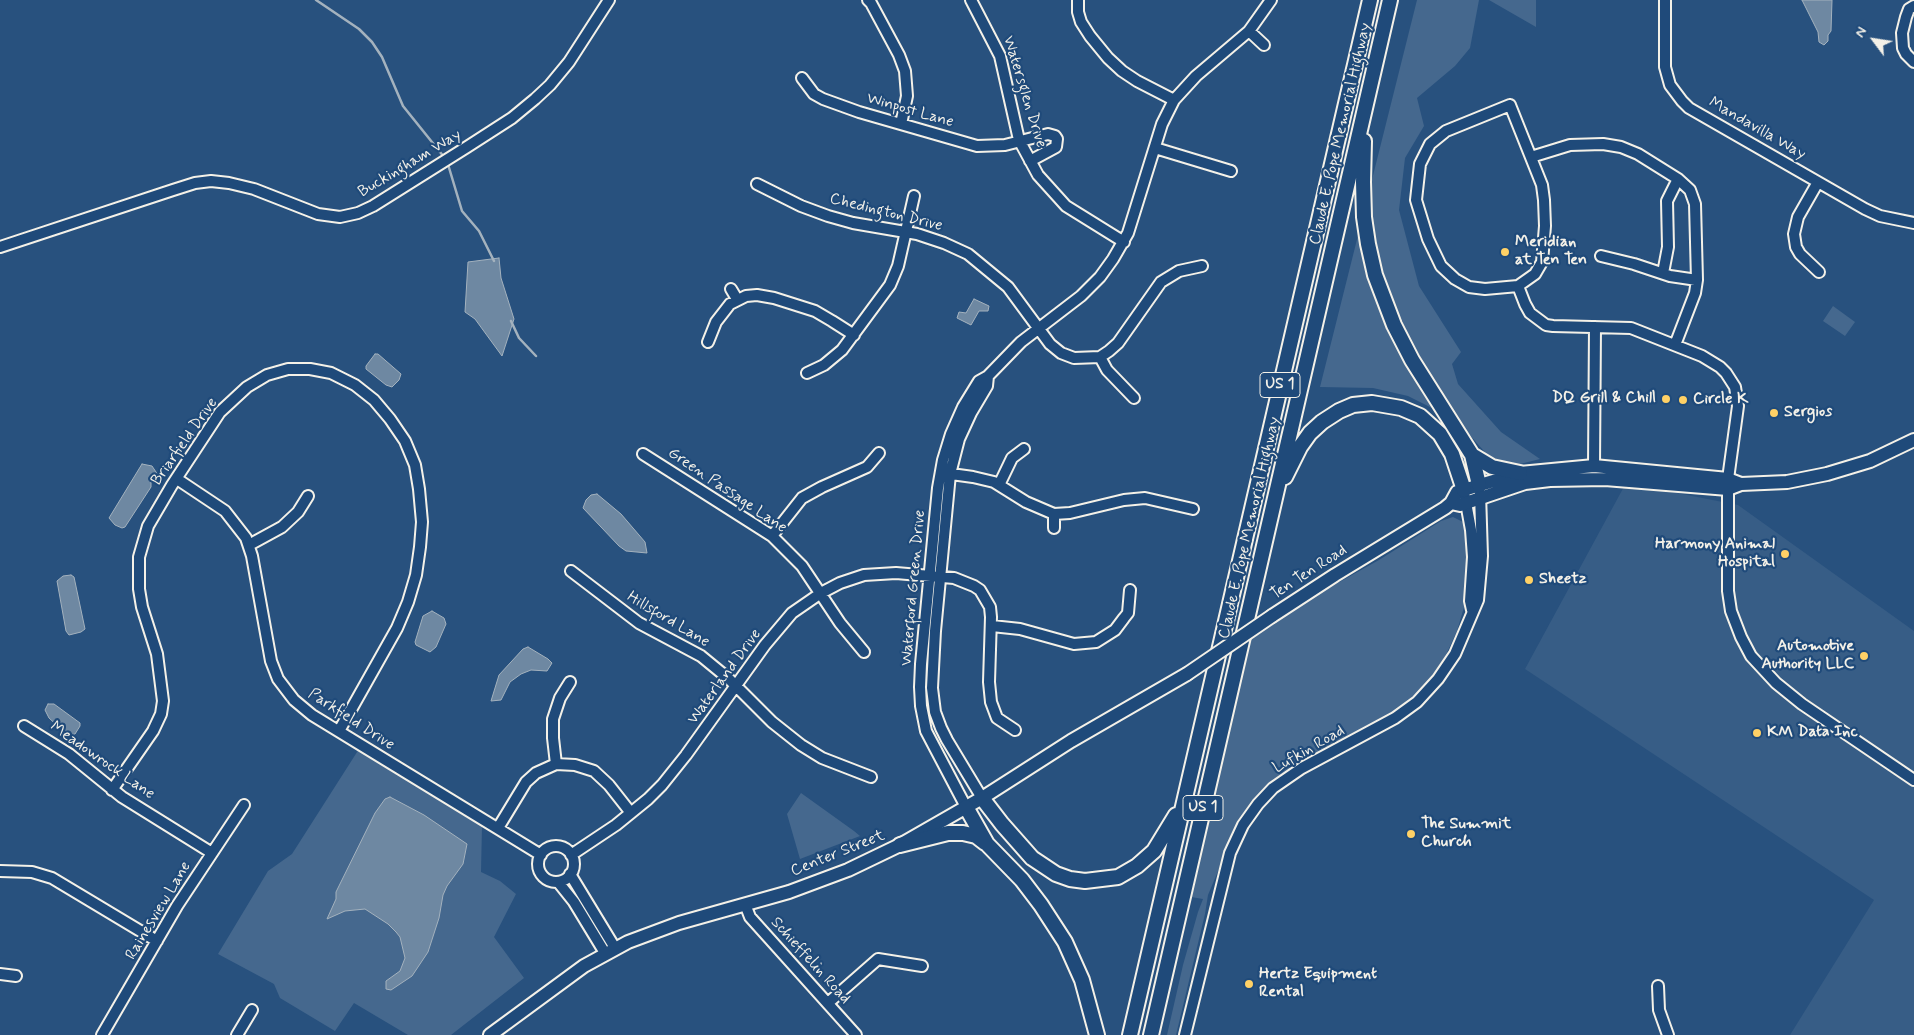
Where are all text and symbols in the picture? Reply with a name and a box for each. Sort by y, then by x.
north arrow [1849,15,1899,65]
street label: Claude E. Pope Memorial Highway [1306,21,1376,247]
text: N [1851,24,1871,41]
street label: Watersglen Drive [998,34,1050,150]
street label: Winpost Lane [864,89,956,133]
street label: Mandavilla Way [1705,93,1809,165]
street label: Buckingham Way [355,126,465,202]
street label: Chedington Drive [828,190,944,236]
place label: Meridian at Ten Ten [1515,233,1587,271]
marker: Meridian at Ten Ten [1499,246,1511,258]
road number: US 1 [1260,372,1300,398]
place label: DQ Grill & Chill [1552,389,1656,409]
place label: Circle K [1693,390,1748,410]
marker: DQ Grill & Chill [1660,393,1672,405]
street label: Briarfield Drive [148,394,222,490]
marker: Circle K [1677,394,1689,406]
place label: Sergios [1784,403,1832,423]
marker: Sergios [1768,407,1780,419]
street label: Claude E. Pope Memorial Highway [1215,415,1285,641]
street label: Green Passage Lane [664,444,790,538]
street label: Waterford Green Drive [898,509,930,667]
place label: Harmony Animal Hospital [1655,535,1775,573]
street label: Ten Ten Road [1267,541,1351,605]
marker: Harmony Animal Hospital [1779,548,1791,560]
place label: Sheetz [1539,570,1587,590]
marker: Sheetz [1523,574,1535,586]
street label: Hillsford Lane [623,588,713,652]
street label: Waterland Drive [684,626,766,728]
place label: Automotive Authority LLC [1762,637,1854,675]
marker: Automotive Authority LLC [1858,650,1870,662]
street label: Parkfield Drive [304,685,398,755]
street label: Meadowrock Lane [46,718,158,804]
street label: Lufkin Road [1270,722,1348,778]
place label: KM Data Inc [1767,723,1858,743]
marker: KM Data Inc [1751,727,1763,739]
road number: US 1 [1183,796,1223,820]
place label: The Summit Church [1421,815,1511,853]
street label: Center Street [788,826,888,882]
marker: The Summit Church [1405,828,1417,840]
street label: Rainesview Lane [122,858,196,964]
street label: Schieffelin Road [766,914,854,1008]
place label: Hertz Equipment Rental [1259,965,1377,1003]
marker: Hertz Equipment Rental [1243,978,1255,990]

